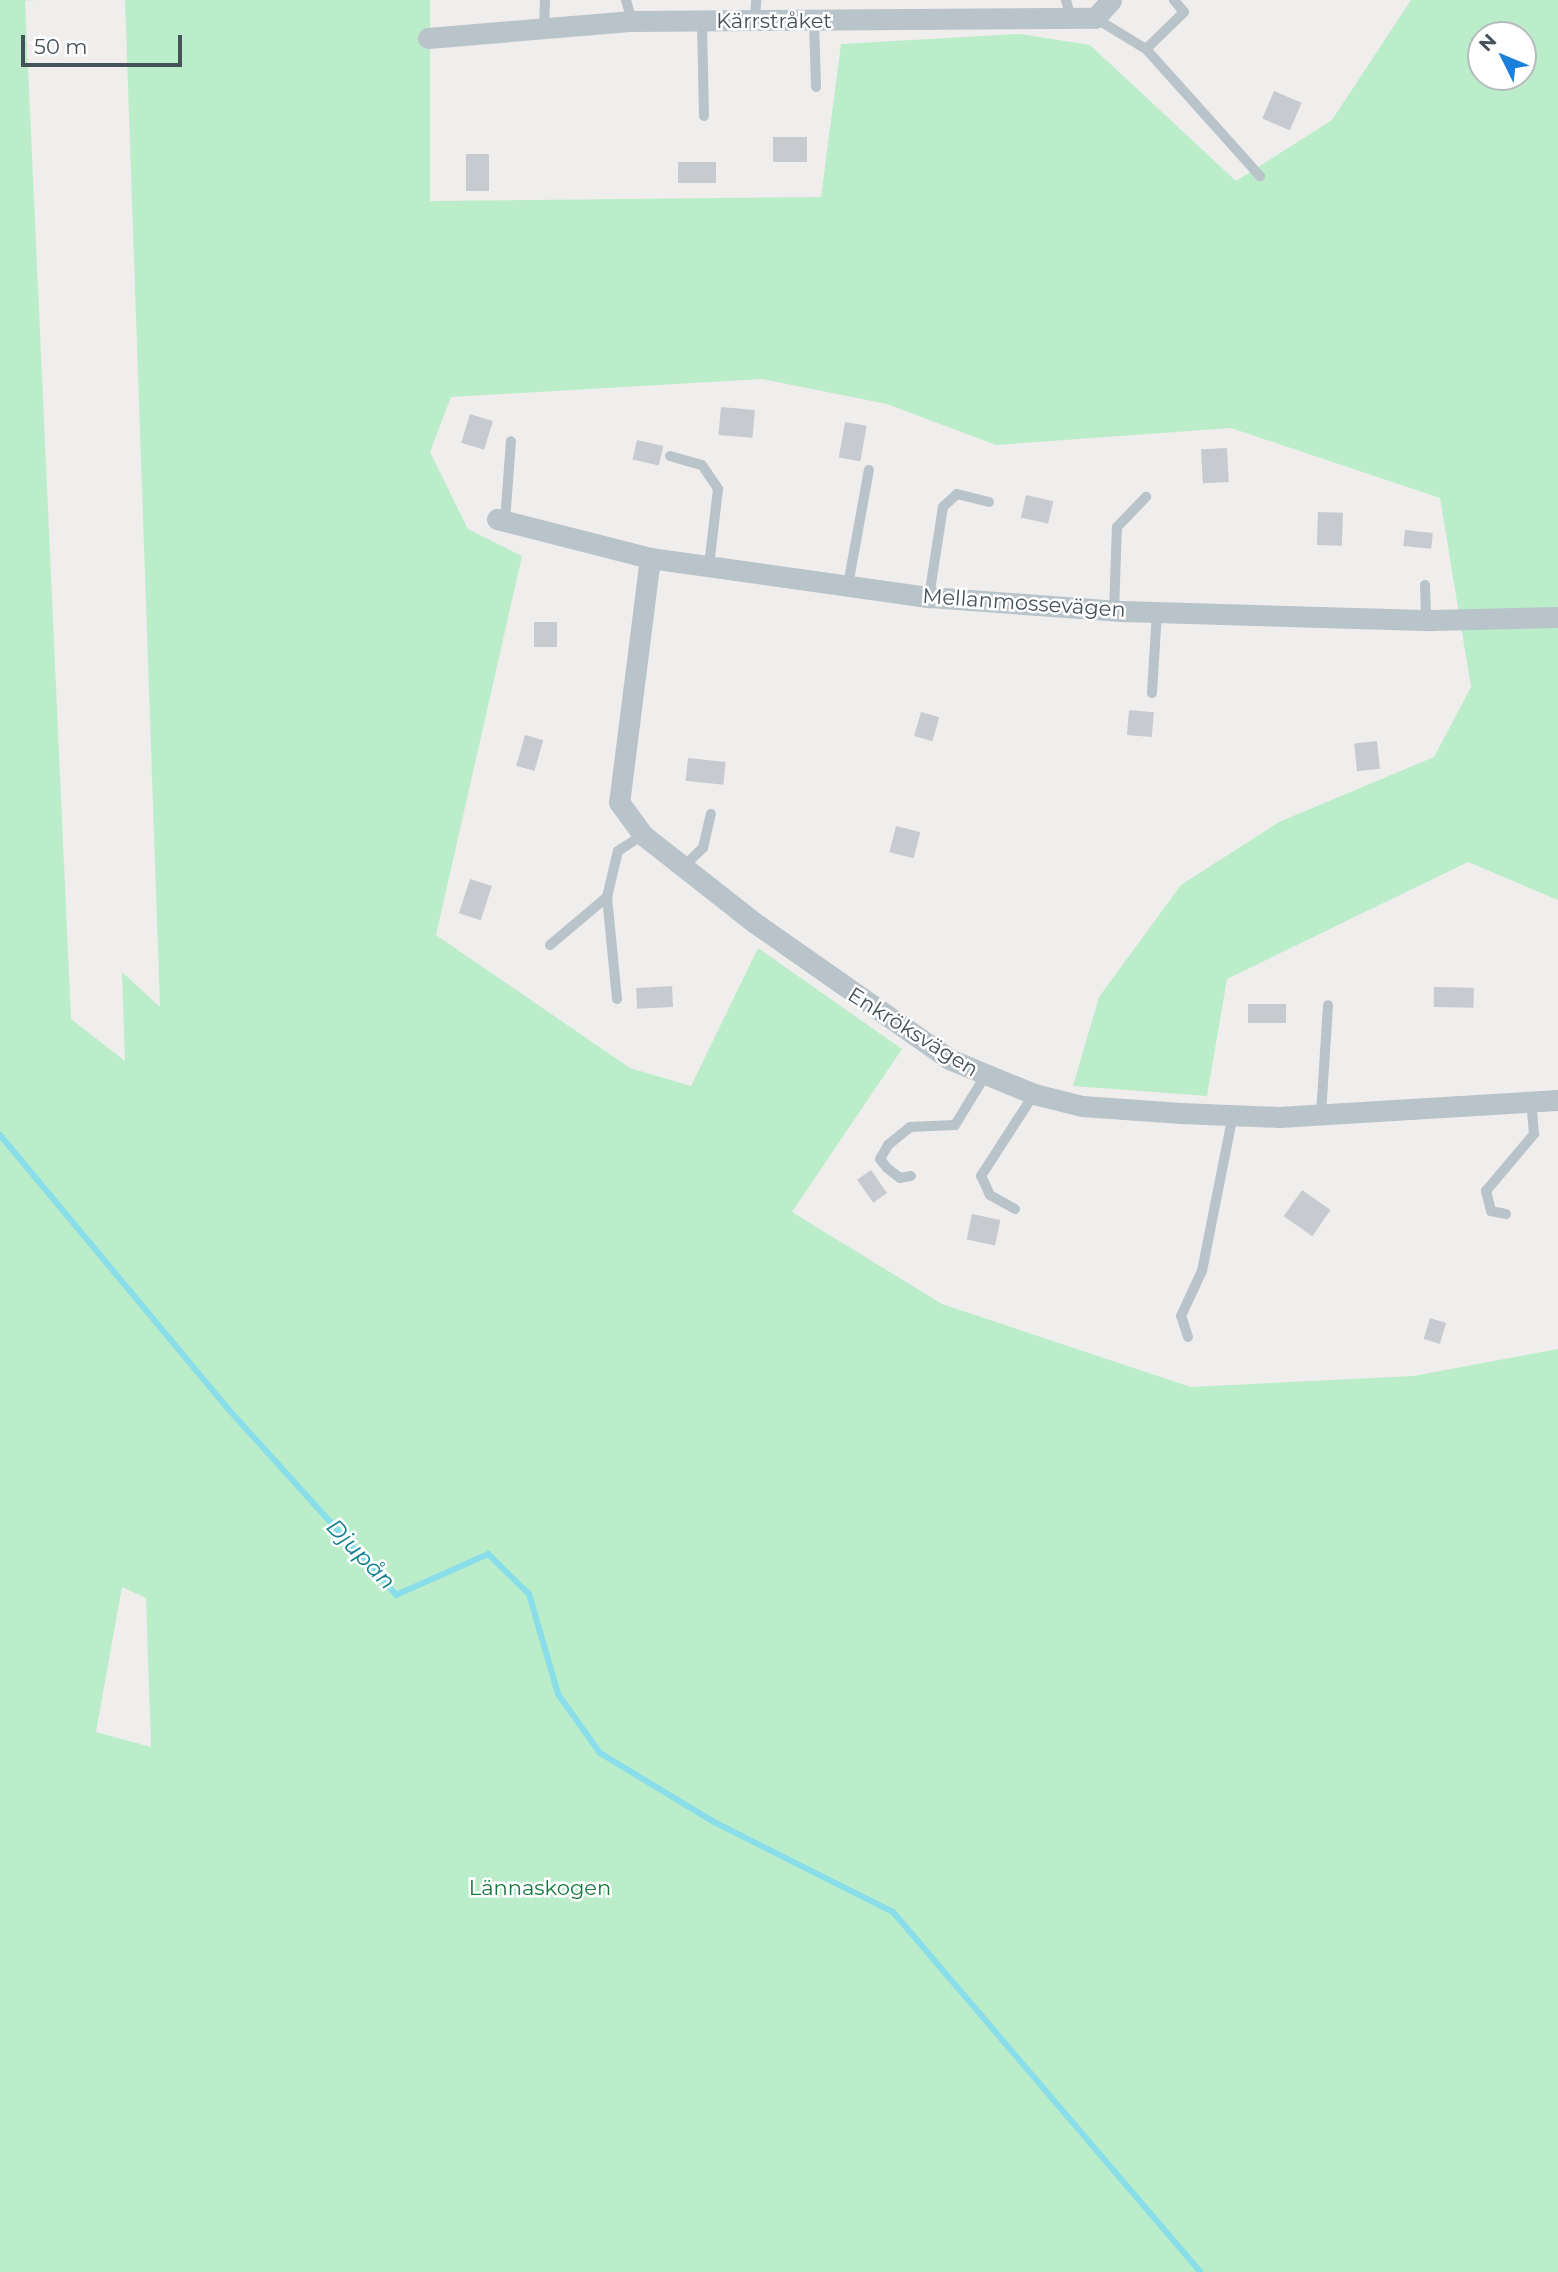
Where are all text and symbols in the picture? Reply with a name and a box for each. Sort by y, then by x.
street label: Kärrstråket [716,8,832,34]
scale bar [24,21,186,65]
north arrow [1467,21,1537,91]
text: N [1474,29,1501,56]
text: 50 m [34,34,88,59]
street label: Mellanmossevägen [922,583,1126,623]
street label: Enkröksvägen [843,982,983,1082]
water label: Djupån [321,1513,401,1595]
park label: Lännaskogen [469,1875,611,1901]

